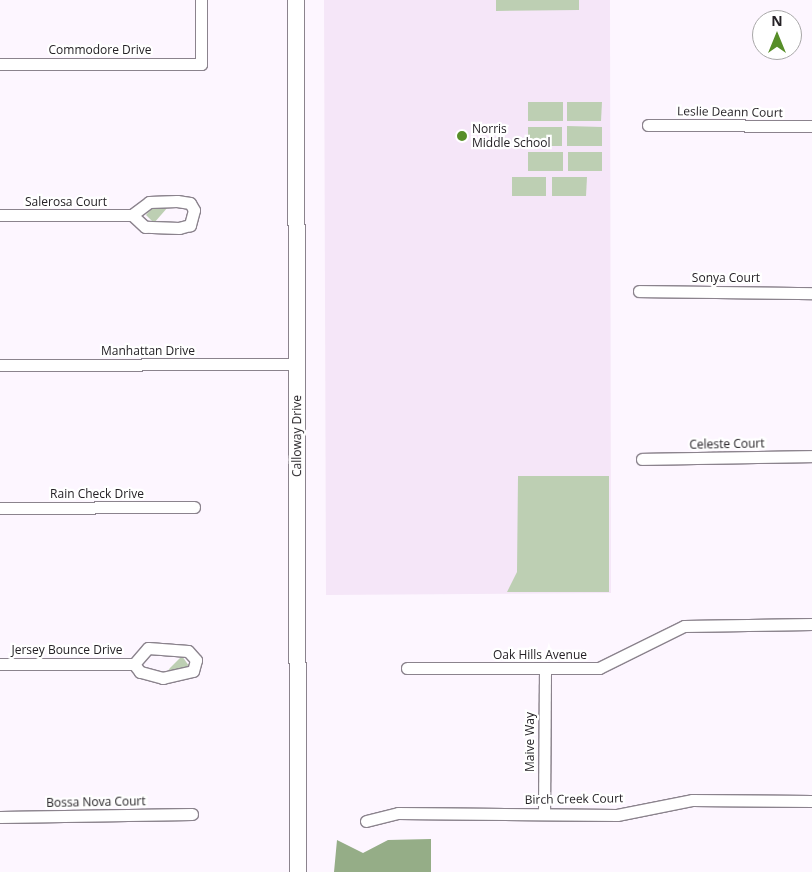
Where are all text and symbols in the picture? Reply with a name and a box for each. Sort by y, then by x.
north arrow [752,10,802,60]
text: N [771,11,783,30]
street label: Commodore Drive [49,43,151,57]
street label: Leslie Deann Court [677,104,783,120]
place label: Norris Middle School [472,122,551,150]
marker: Norris Middle School [456,130,468,142]
street label: Salerosa Court [25,195,107,209]
street label: Sonya Court [692,271,760,285]
street label: Manhattan Drive [101,344,195,358]
street label: Calloway Drive [290,395,304,477]
street label: Celeste Court [689,436,765,452]
street label: Rain Check Drive [50,487,144,501]
street label: Jersey Bounce Drive [11,643,123,657]
street label: Oak Hills Avenue [493,648,587,662]
street label: Maive Way [523,712,537,772]
street label: Birch Creek Court [525,791,623,807]
street label: Bossa Nova Court [46,794,146,810]

